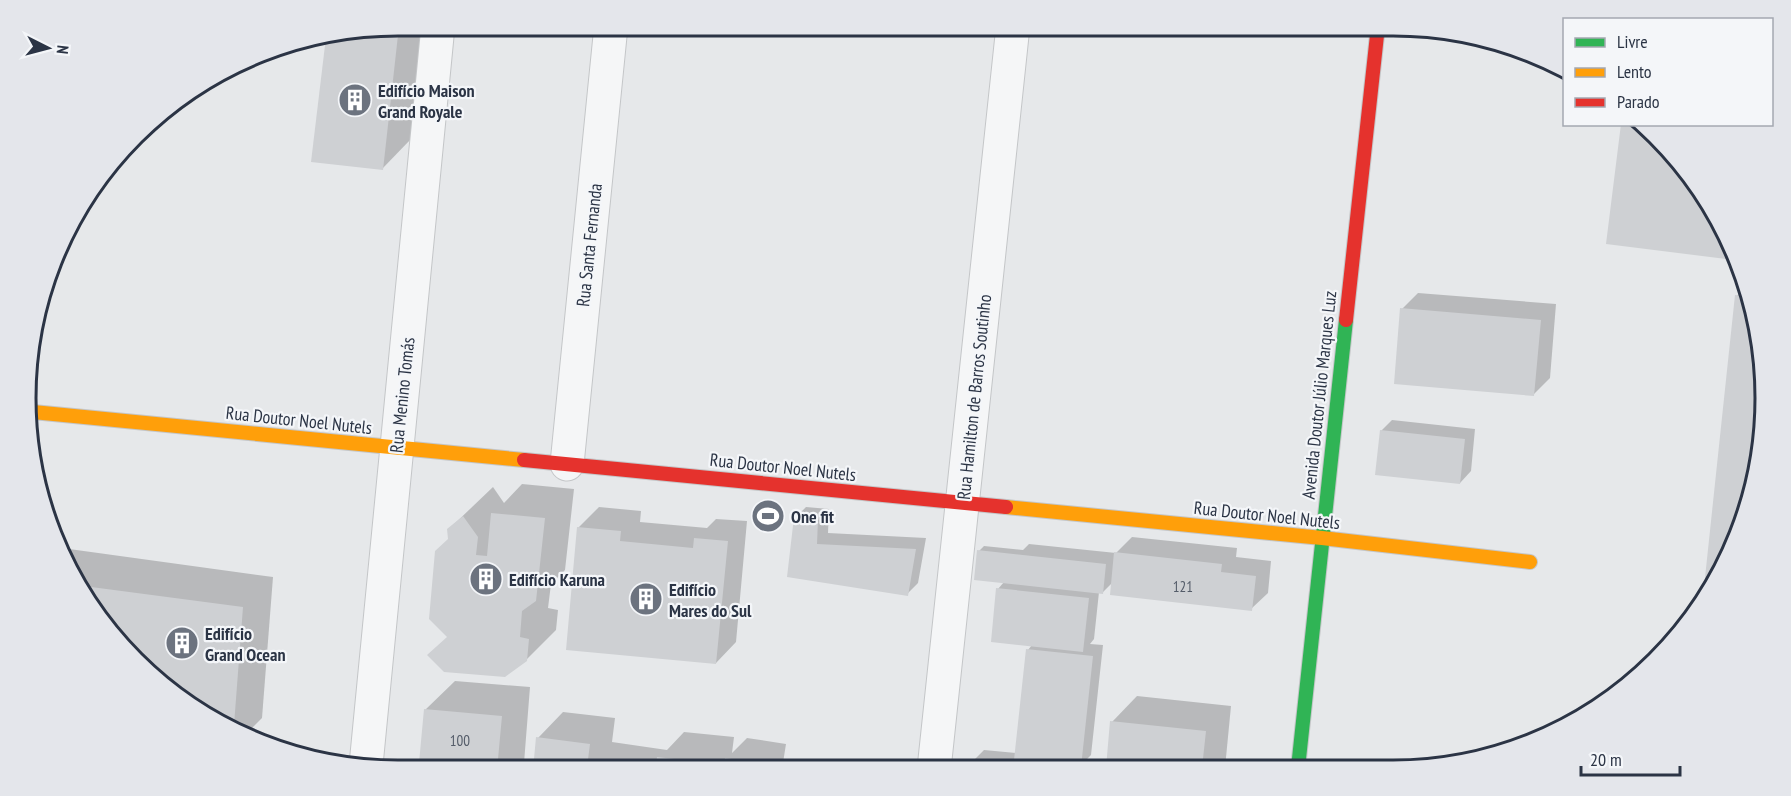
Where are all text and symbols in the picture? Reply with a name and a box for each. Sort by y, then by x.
north arrow [18,18,78,78]
legend [1563,18,1773,126]
text: Livre [1617,30,1648,53]
text: N [53,44,73,55]
text: Lento [1617,60,1652,83]
place label: Edifício Maison Grand Royale [378,79,475,123]
building icon: Edifício Maison Grand Royale [337,82,373,118]
text: Parado [1617,90,1660,113]
street label: Rua Santa Fernanda [571,182,607,308]
street label: Avenida Doutor Júlio Marques Luz [1297,290,1341,500]
street label: Rua Hamilton de Barros Soutinho [952,293,996,501]
street label: Rua Menino Tomás [384,336,420,454]
street label: Rua Doutor Noel Nutels [225,401,373,439]
street label: Rua Doutor Noel Nutels [709,448,857,486]
street label: Rua Doutor Noel Nutels [1193,496,1341,534]
sports icon: One fit [750,498,786,534]
place label: One fit [791,505,835,528]
building icon: Edifício Karuna [468,561,504,597]
place label: Edifício Karuna [509,568,605,591]
house number: 121 [1173,577,1193,596]
place label: Edifício Mares do Sul [669,578,752,622]
building icon: Edifício Mares do Sul [628,581,664,617]
place label: Edifício Grand Ocean [205,622,286,666]
building icon: Edifício Grand Ocean [164,625,200,661]
house number: 100 [450,731,470,750]
scale bar [1581,739,1680,777]
text: 20 m [1590,748,1622,771]

